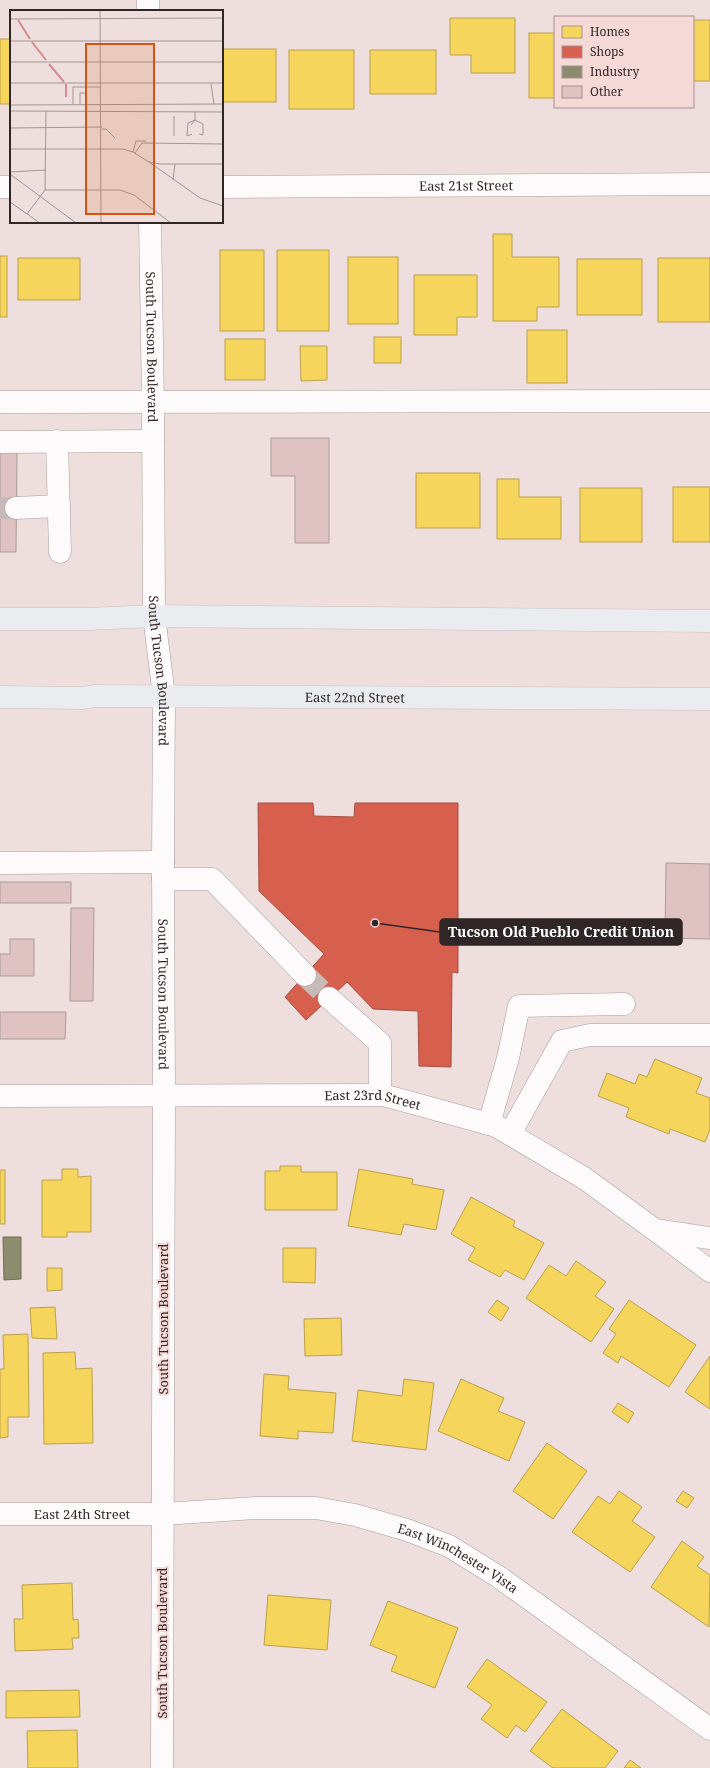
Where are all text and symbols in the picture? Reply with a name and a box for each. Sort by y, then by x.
inset map [10,10,223,223]
legend [554,16,694,108]
text: Homes [590,23,630,40]
text: Shops [590,43,624,60]
text: Industry [590,63,639,80]
text: Other [590,83,623,100]
street label: East 21st Street [419,176,513,195]
street label: South Tucson Boulevard [142,271,162,423]
street label: South Tucson Boulevard [145,595,173,746]
street label: East 22nd Street [305,688,405,707]
street label: South Tucson Boulevard [154,919,173,1070]
callout: Tucson Old Pueblo Credit Union [440,919,682,945]
text: Tucson Old Pueblo Credit Union [448,922,674,941]
street label: East 23rd Street [324,1086,423,1114]
street label: South Tucson Boulevard [154,1243,172,1394]
street label: East 24th Street [34,1505,131,1523]
street label: East Winchester Vista [396,1519,522,1597]
street label: South Tucson Boulevard [153,1567,171,1718]

